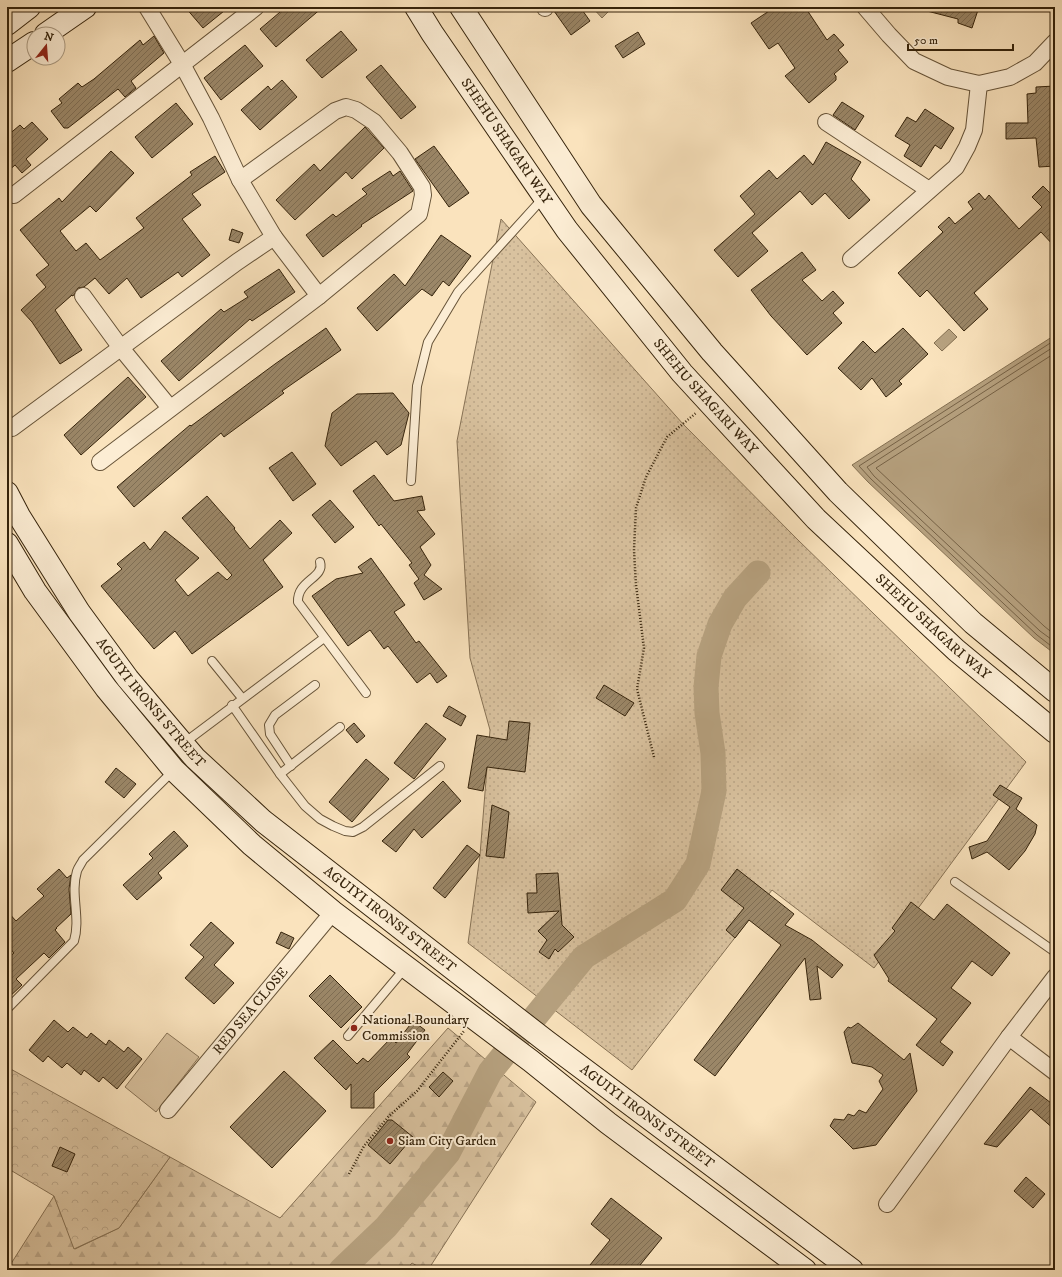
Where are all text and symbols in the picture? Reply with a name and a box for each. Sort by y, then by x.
north arrow [26,26,66,66]
scale bar [908,26,1013,52]
text: N [42,29,55,45]
text: 50 m [914,33,938,48]
street label: SHEHU SHAGARI WAY [457,75,556,208]
street label: SHEHU SHAGARI WAY [649,335,762,459]
street label: SHEHU SHAGARI WAY [871,570,994,684]
street label: AGUIYI IRONSI STREET [92,634,209,772]
street label: AGUIYI IRONSI STREET [320,862,460,977]
street label: RED SEA CLOSE [209,963,292,1058]
place label: National Boundary Commission [362,1011,469,1045]
marker: National Boundary Commission [349,1023,359,1033]
street label: AGUIYI IRONSI STREET [576,1060,718,1173]
place label: Siam City Garden [398,1132,497,1150]
marker: Siam City Garden [385,1136,395,1146]

